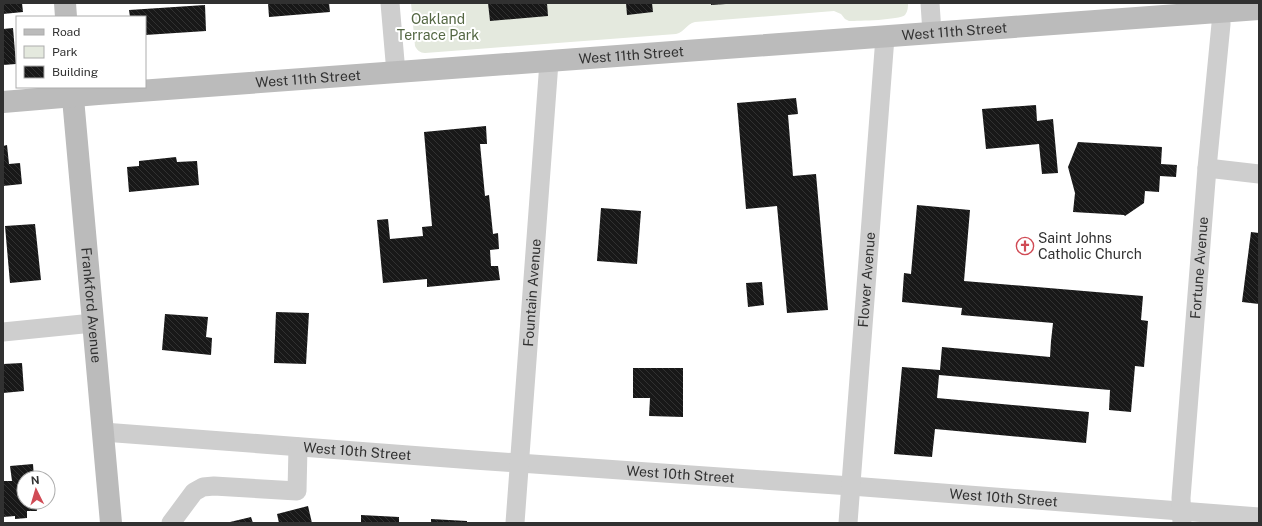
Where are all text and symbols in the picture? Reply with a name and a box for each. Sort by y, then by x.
park label: Oakland Terrace Park [397,11,479,43]
legend [16,16,146,88]
street label: West 11th Street [901,19,1008,43]
text: Road [52,25,80,39]
street label: West 11th Street [578,43,685,67]
text: Park [52,45,78,59]
text: Building [52,65,98,79]
street label: West 11th Street [255,67,361,90]
street label: Fortune Avenue [1187,216,1211,319]
place label: Saint Johns Catholic Church [1038,230,1142,262]
street label: Flower Avenue [855,231,878,328]
church icon: Saint Johns Catholic Church [1015,236,1035,256]
street label: Fountain Avenue [520,238,544,347]
street label: Frankford Avenue [78,247,105,364]
street label: West 10th Street [303,439,412,463]
street label: West 10th Street [626,463,735,486]
north arrow [16,470,56,510]
text: N [30,474,40,486]
street label: West 10th Street [949,486,1058,510]

